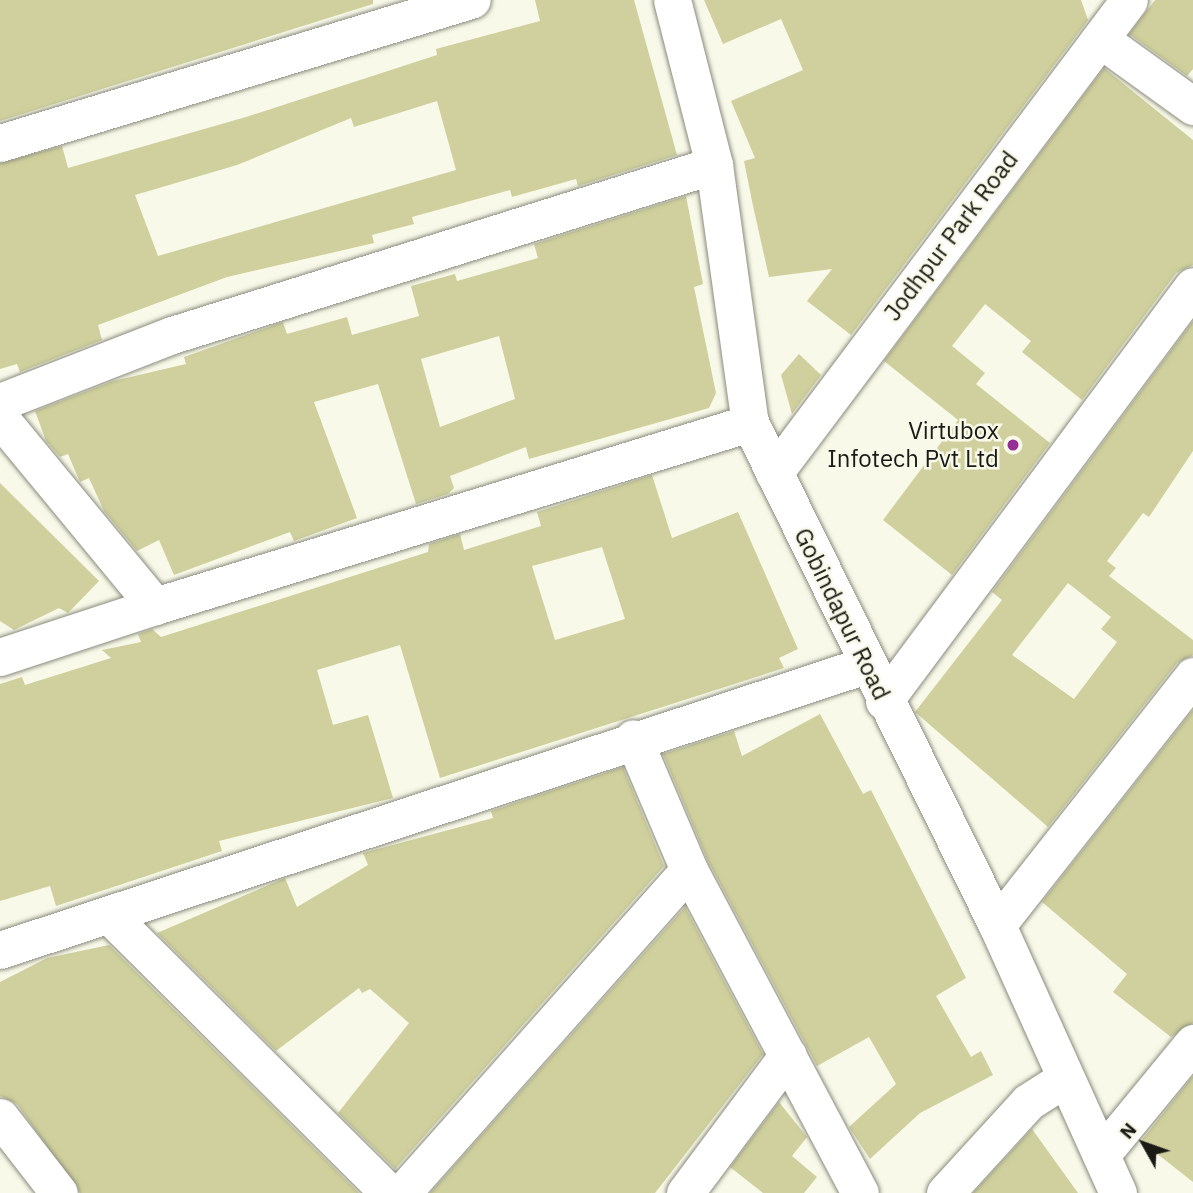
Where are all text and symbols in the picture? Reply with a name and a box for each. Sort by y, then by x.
street label: Jodhpur Park Road [878,146,1024,326]
place label: Virtubox Infotech Pvt Ltd [827,417,999,473]
marker: Virtubox Infotech Pvt Ltd [1005,437,1021,453]
street label: Gobindapur Road [788,523,896,705]
north arrow [1109,1109,1179,1179]
text: N [1114,1118,1142,1143]

